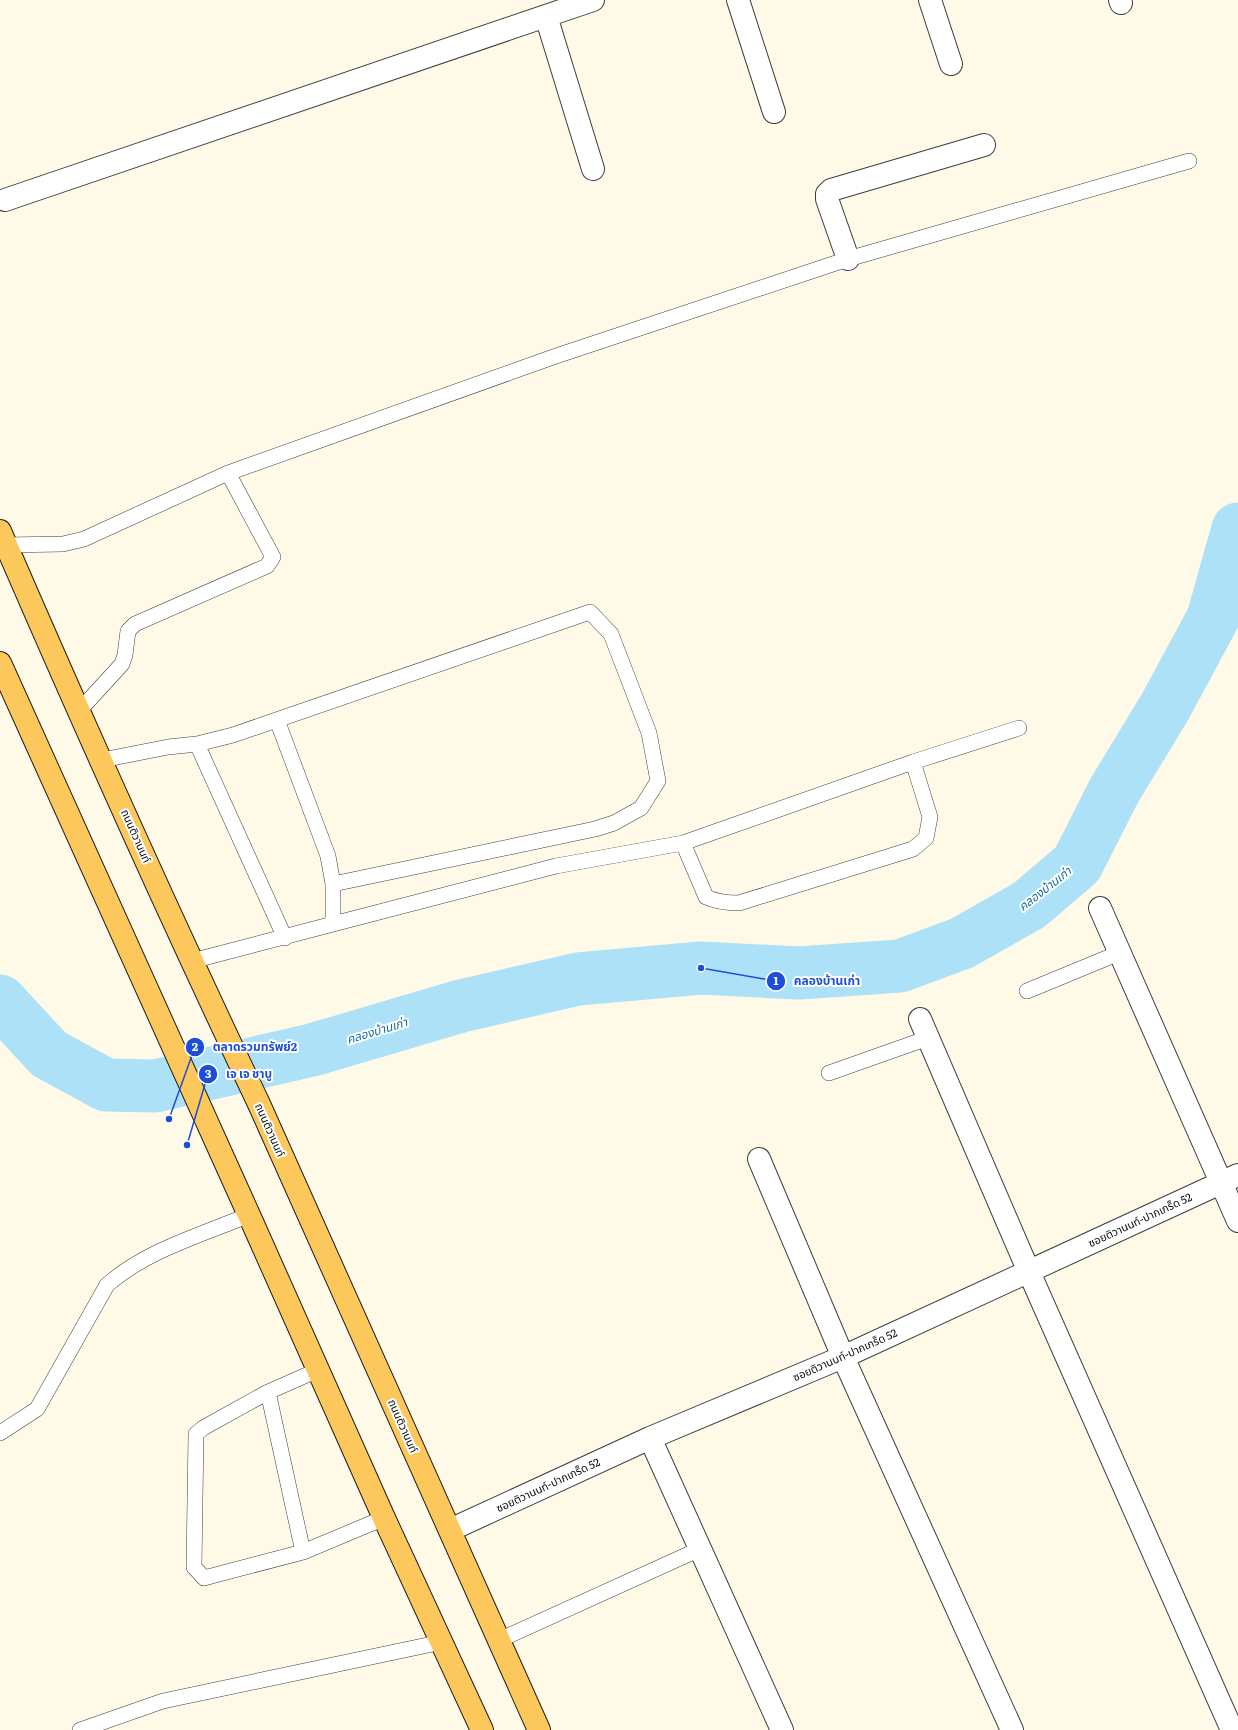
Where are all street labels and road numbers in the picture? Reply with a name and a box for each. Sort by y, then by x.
street label: ถนนติวานนท์ [118,806,156,865]
street label: ถนนติวานนท์ [252,1100,290,1159]
street label: ซอยติวานนท์-ปากเกร็ด 52 [1085,1188,1194,1250]
street label: ซอยติวานนท์-ปากเกร็ด 52 [790,1324,900,1384]
street label: ถนนติวานนท์ [385,1396,423,1455]
street label: ซอยติวานนท์-ปากเกร็ด 52 [493,1453,602,1515]

